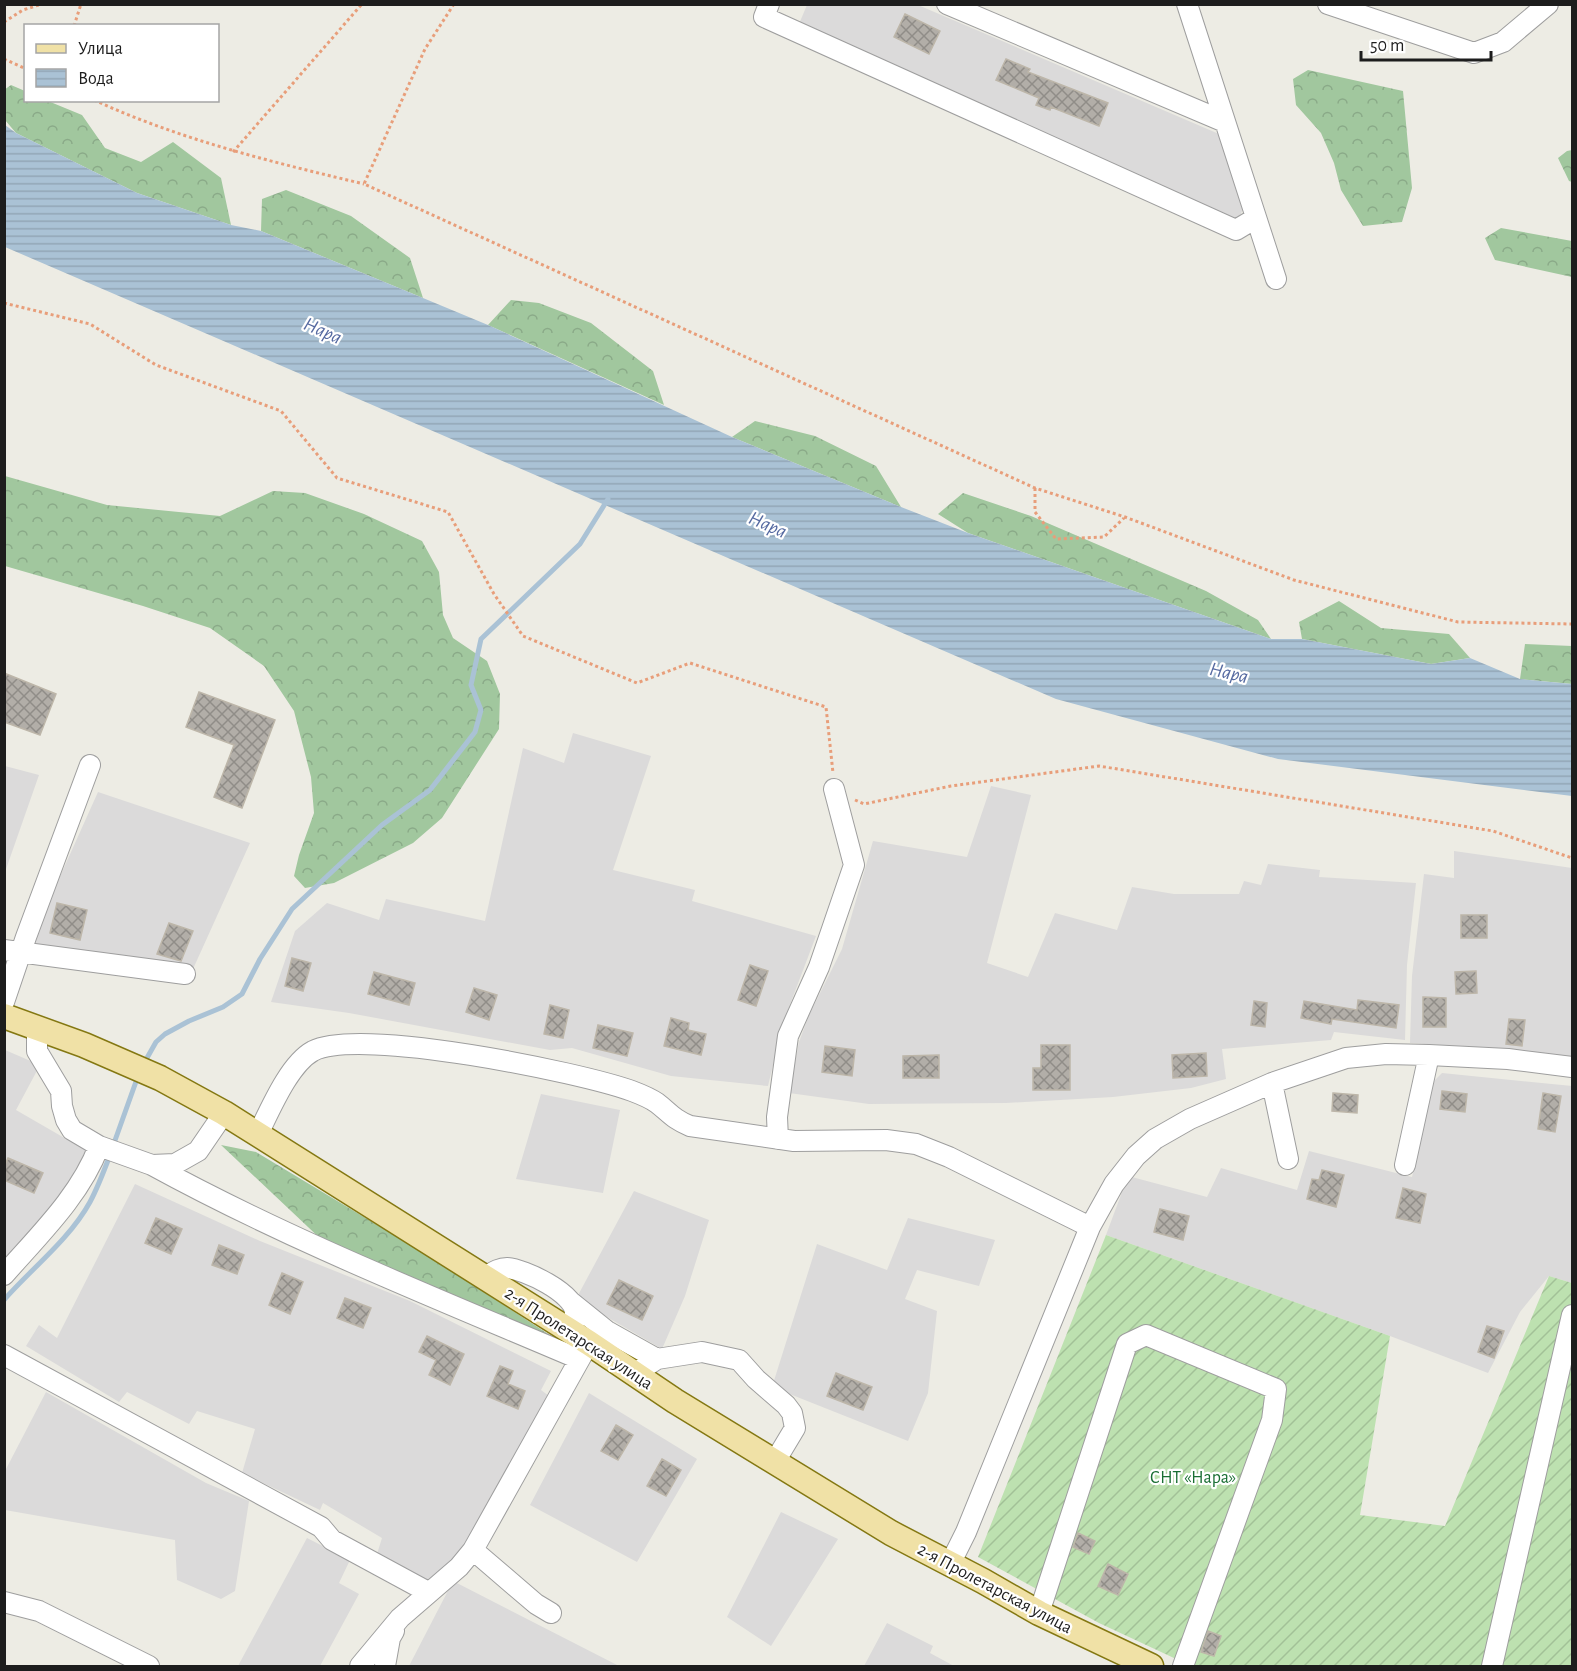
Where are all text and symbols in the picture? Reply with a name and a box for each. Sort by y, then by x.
legend [24,24,219,102]
scale bar [1361,24,1492,62]
text: 50 m [1370,37,1404,55]
text: Улица [78,40,123,58]
text: Вода [78,70,114,88]
water label: Нара [301,314,344,348]
water label: Нара [746,508,789,542]
water label: Нара [1208,659,1250,687]
street label: 2-я Пролетарская улица [501,1284,656,1393]
park label: СНТ «Нара» [1150,1469,1236,1487]
street label: 2-я Пролетарская улица [914,1540,1075,1637]

